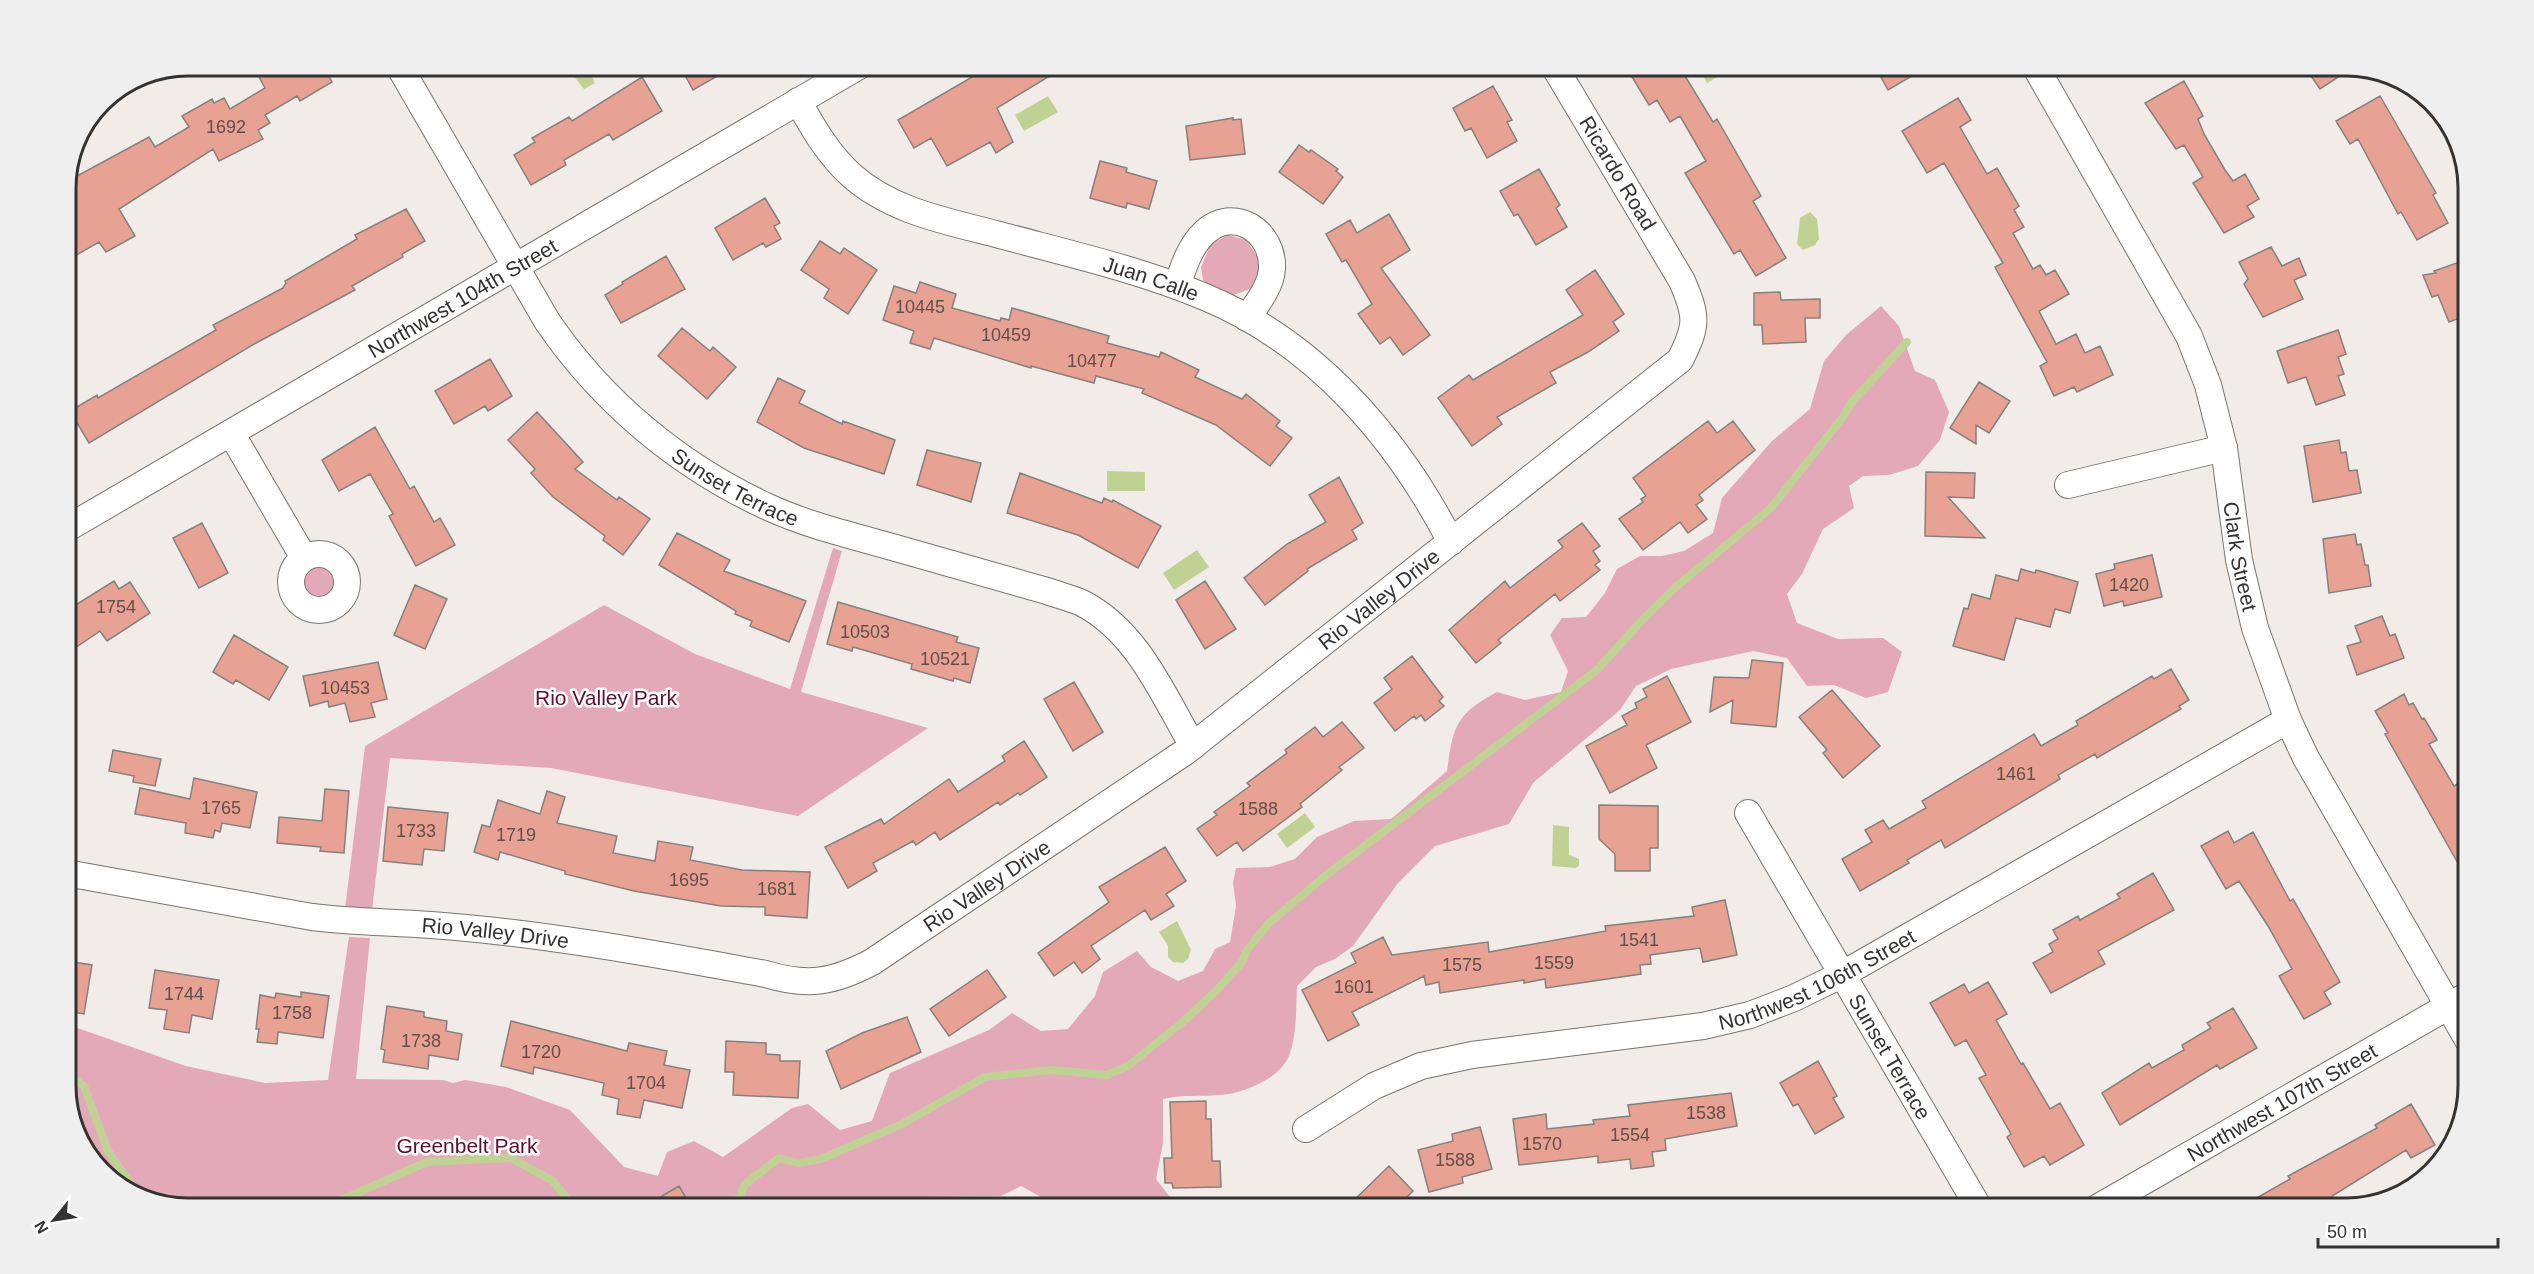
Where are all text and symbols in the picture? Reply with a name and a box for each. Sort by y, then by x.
street label: Ricardo Road [1575,112,1661,234]
house number: 1692 [206,117,246,137]
street label: Northwest 104th Street [364,233,561,362]
street label: Juan Calle [1101,252,1202,305]
house number: 10445 [895,297,945,317]
house number: 10459 [981,325,1031,345]
house number: 10477 [1067,351,1117,371]
street label: Sunset Terrace [668,443,802,530]
street label: Clark Street [2220,500,2262,613]
street label: Rio Valley Drive [1313,544,1444,654]
house number: 1420 [2109,575,2149,595]
house number: 1754 [96,597,136,617]
house number: 10503 [840,622,890,642]
house number: 10521 [920,649,970,669]
house number: 10453 [320,678,370,698]
park label: Rio Valley Park [535,686,677,709]
house number: 1461 [1996,764,2036,784]
house number: 1765 [201,798,241,818]
house number: 1588 [1238,799,1278,819]
house number: 1733 [396,821,436,841]
house number: 1719 [496,825,536,845]
street label: Rio Valley Drive [919,834,1054,936]
house number: 1695 [669,870,709,890]
house number: 1681 [757,879,797,899]
street label: Rio Valley Drive [421,913,571,952]
street label: Northwest 106th Street [1716,924,1919,1034]
house number: 1541 [1619,930,1659,950]
house number: 1559 [1534,953,1574,973]
house number: 1575 [1442,955,1482,975]
house number: 1601 [1334,977,1374,997]
house number: 1744 [164,984,204,1004]
street label: Sunset Terrace [1845,990,1936,1123]
house number: 1758 [272,1003,312,1023]
house number: 1738 [401,1031,441,1051]
street label: Northwest 107th Street [2183,1038,2381,1165]
house number: 1720 [521,1042,561,1062]
house number: 1704 [626,1073,666,1093]
house number: 1538 [1686,1103,1726,1123]
house number: 1554 [1610,1125,1650,1145]
park label: Greenbelt Park [396,1134,538,1157]
house number: 1570 [1522,1134,1562,1154]
house number: 1588 [1435,1150,1475,1170]
north arrow [24,1190,84,1250]
scale bar [2318,1211,2498,1249]
text: N [31,1218,52,1237]
text: 50 m [2327,1222,2367,1242]

